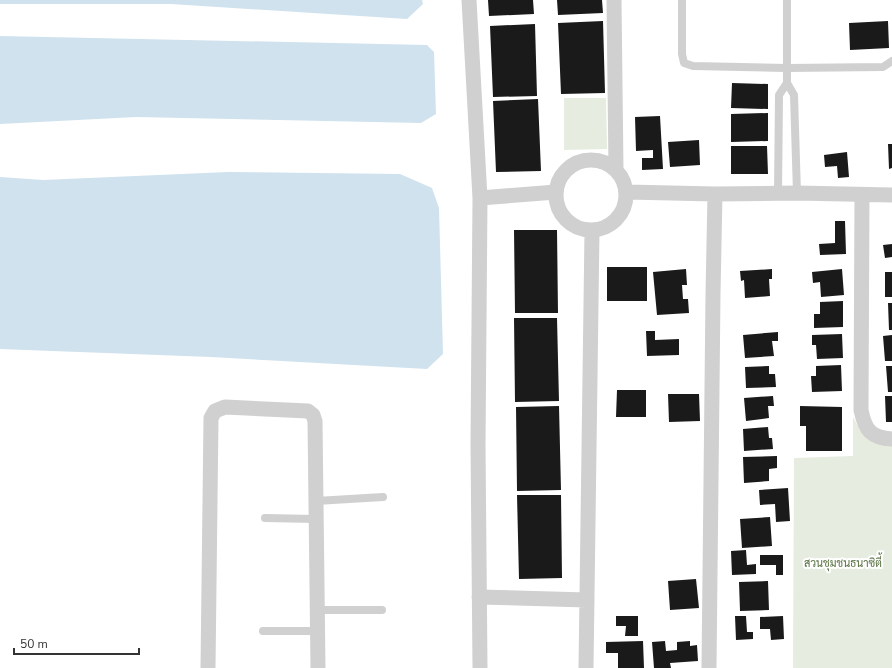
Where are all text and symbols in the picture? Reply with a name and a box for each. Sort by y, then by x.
park label: สวนชุมชนธนาซิตี้ [804,552,883,572]
scale bar [14,630,139,656]
text: 50 m [20,636,48,652]

